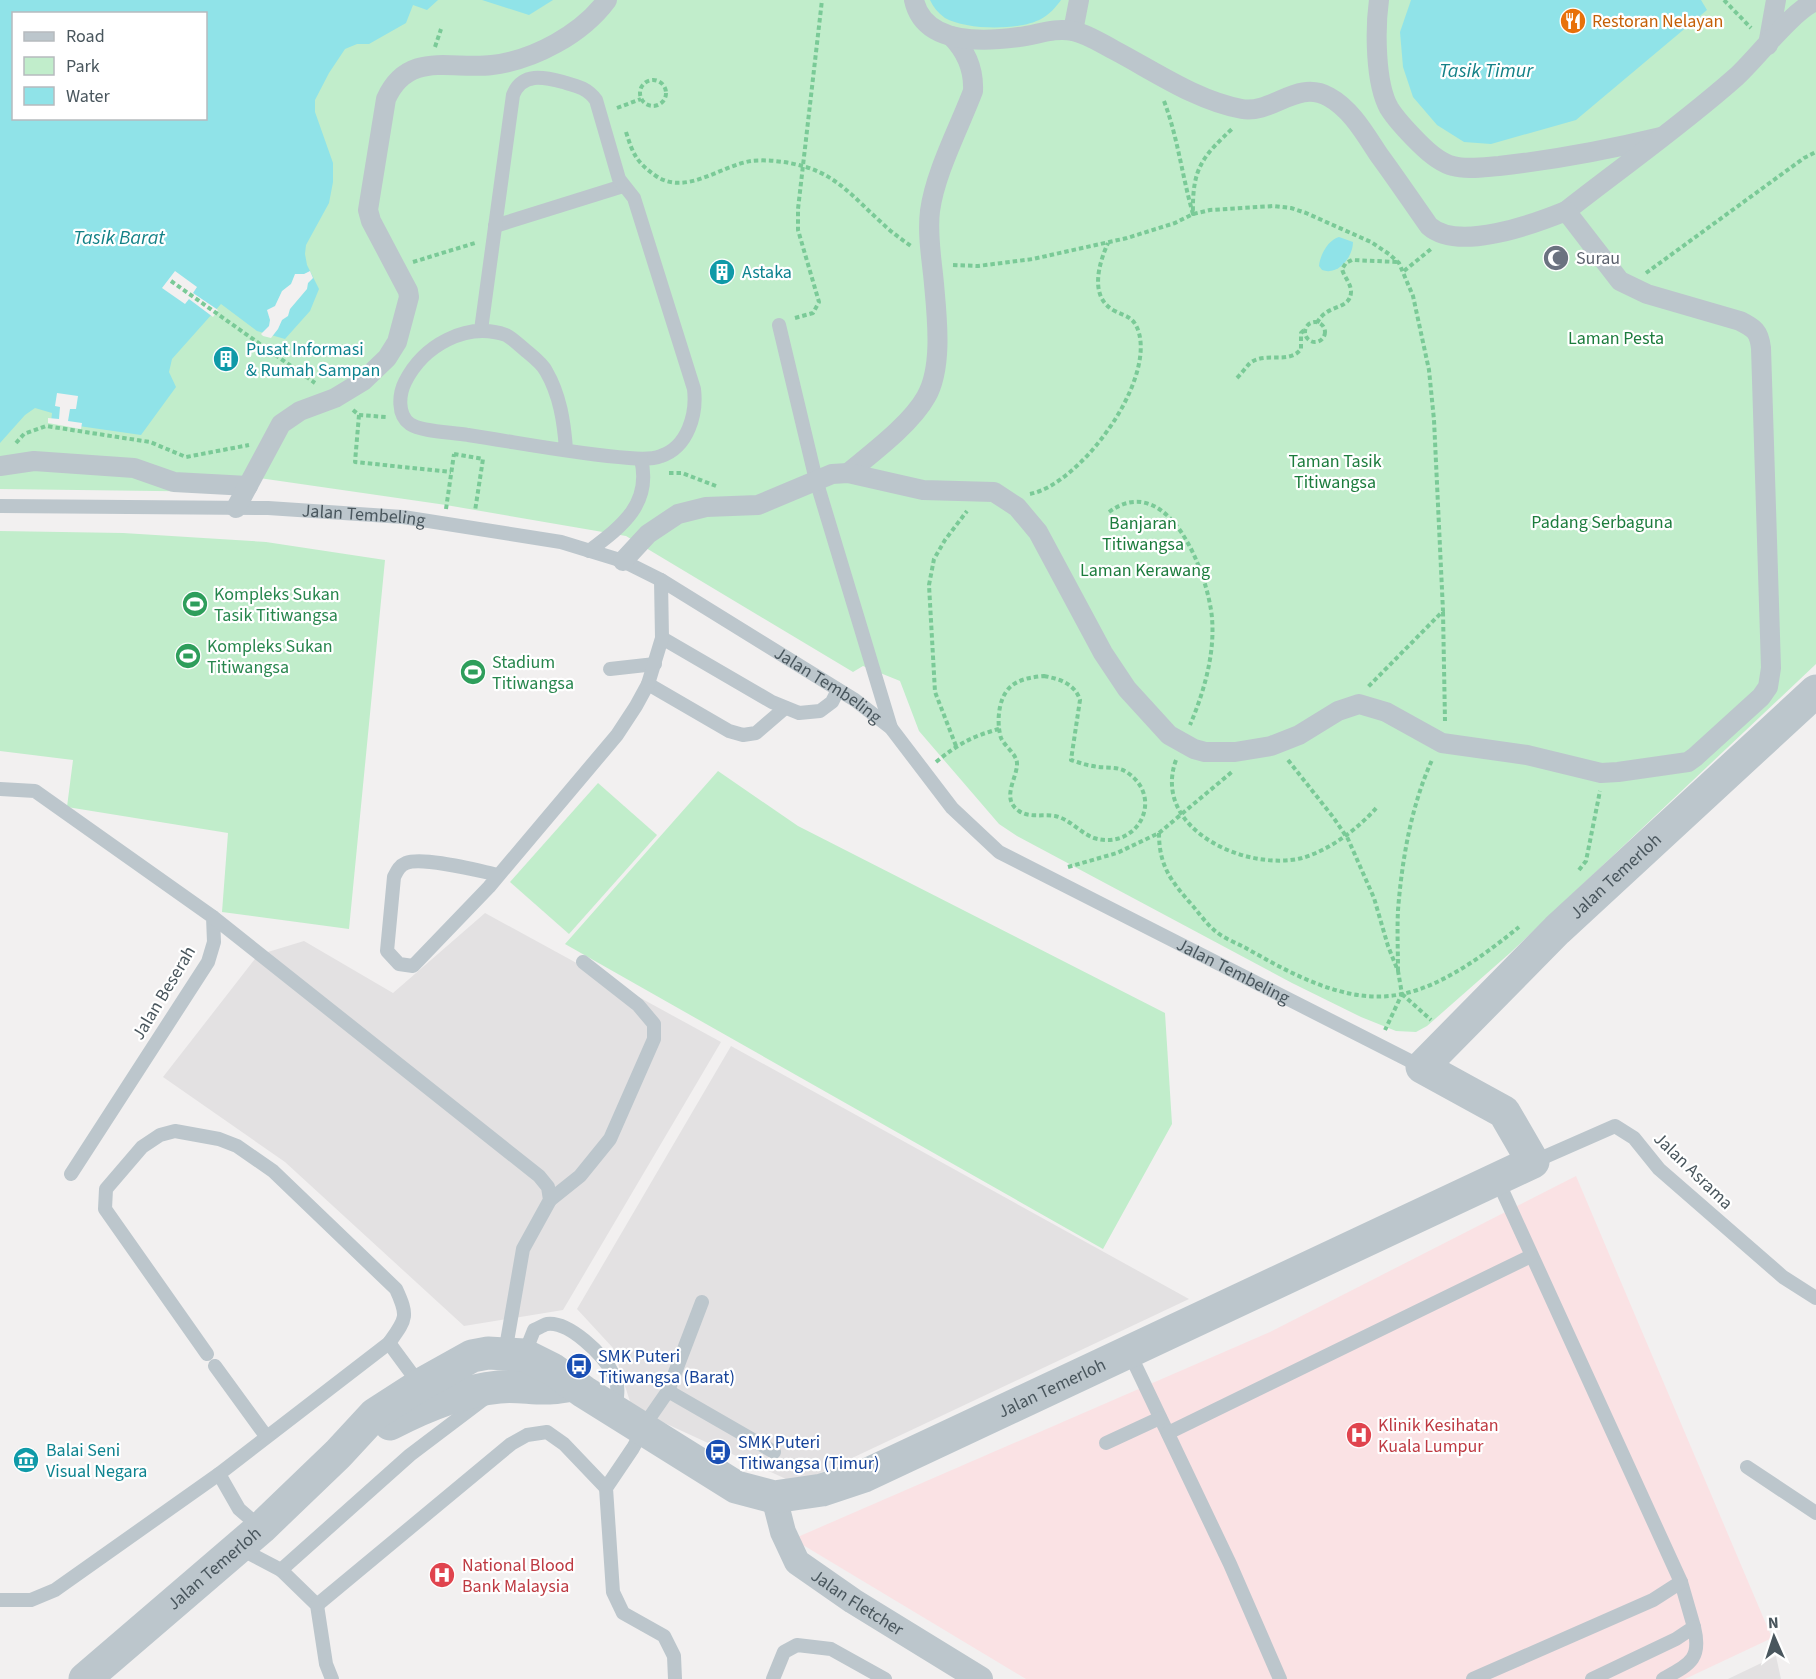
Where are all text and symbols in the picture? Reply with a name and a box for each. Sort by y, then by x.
restaurant icon: Restoran Nelayan [1558,6,1588,36]
place label: Restoran Nelayan [1592,9,1723,34]
legend [12,12,207,120]
text: Road [66,24,105,49]
text: Park [66,54,100,79]
water label: Tasik Timur [1439,57,1534,85]
text: Water [66,84,110,109]
water label: Tasik Barat [73,224,165,252]
mosque icon: Surau [1541,243,1571,273]
place label: Surau [1576,246,1620,271]
building icon: Astaka [707,257,737,287]
place label: Astaka [742,260,792,285]
park label: Laman Pesta [1568,326,1664,351]
place label: Pusat Informasi & Rumah Sampan [246,337,380,383]
building icon: Pusat Informasi & Rumah Sampan [211,344,241,374]
park label: Taman Tasik Titiwangsa [1288,449,1382,495]
street label: Jalan Tembeling [301,498,427,533]
park label: Padang Serbaguna [1531,510,1673,535]
park label: Banjaran Titiwangsa [1102,511,1184,557]
park label: Laman Kerawang [1080,558,1210,583]
place label: Kompleks Sukan Tasik Titiwangsa [214,582,340,628]
sports icon: Kompleks Sukan Tasik Titiwangsa [180,589,210,619]
place label: Kompleks Sukan Titiwangsa [207,634,333,680]
sports icon: Kompleks Sukan Titiwangsa [173,641,203,671]
street label: Jalan Tembeling [770,641,887,729]
place label: Stadium Titiwangsa [492,650,574,696]
sports icon: Stadium Titiwangsa [458,657,488,687]
street label: Jalan Temerloh [1564,827,1667,925]
street label: Jalan Tembeling [1172,932,1294,1010]
street label: Jalan Beserah [126,941,202,1045]
street label: Jalan Asrama [1648,1127,1738,1215]
place label: SMK Puteri Titiwangsa (Barat) [598,1344,735,1390]
bus stop icon: SMK Puteri Titiwangsa (Barat) [564,1351,594,1381]
street label: Jalan Temerloh [994,1352,1110,1424]
place label: Klinik Kesihatan Kuala Lumpur [1378,1413,1499,1459]
hospital icon: Klinik Kesihatan Kuala Lumpur [1344,1420,1374,1450]
place label: SMK Puteri Titiwangsa (Timur) [738,1430,880,1476]
bus stop icon: SMK Puteri Titiwangsa (Timur) [703,1437,733,1467]
place label: Balai Seni Visual Negara [46,1438,147,1484]
museum icon: Balai Seni Visual Negara [11,1445,41,1475]
street label: Jalan Temerloh [162,1521,266,1616]
place label: National Blood Bank Malaysia [462,1553,575,1599]
hospital icon: National Blood Bank Malaysia [427,1560,457,1590]
street label: Jalan Fletcher [806,1563,909,1642]
north arrow [1744,1607,1804,1667]
text: N [1767,1612,1779,1634]

